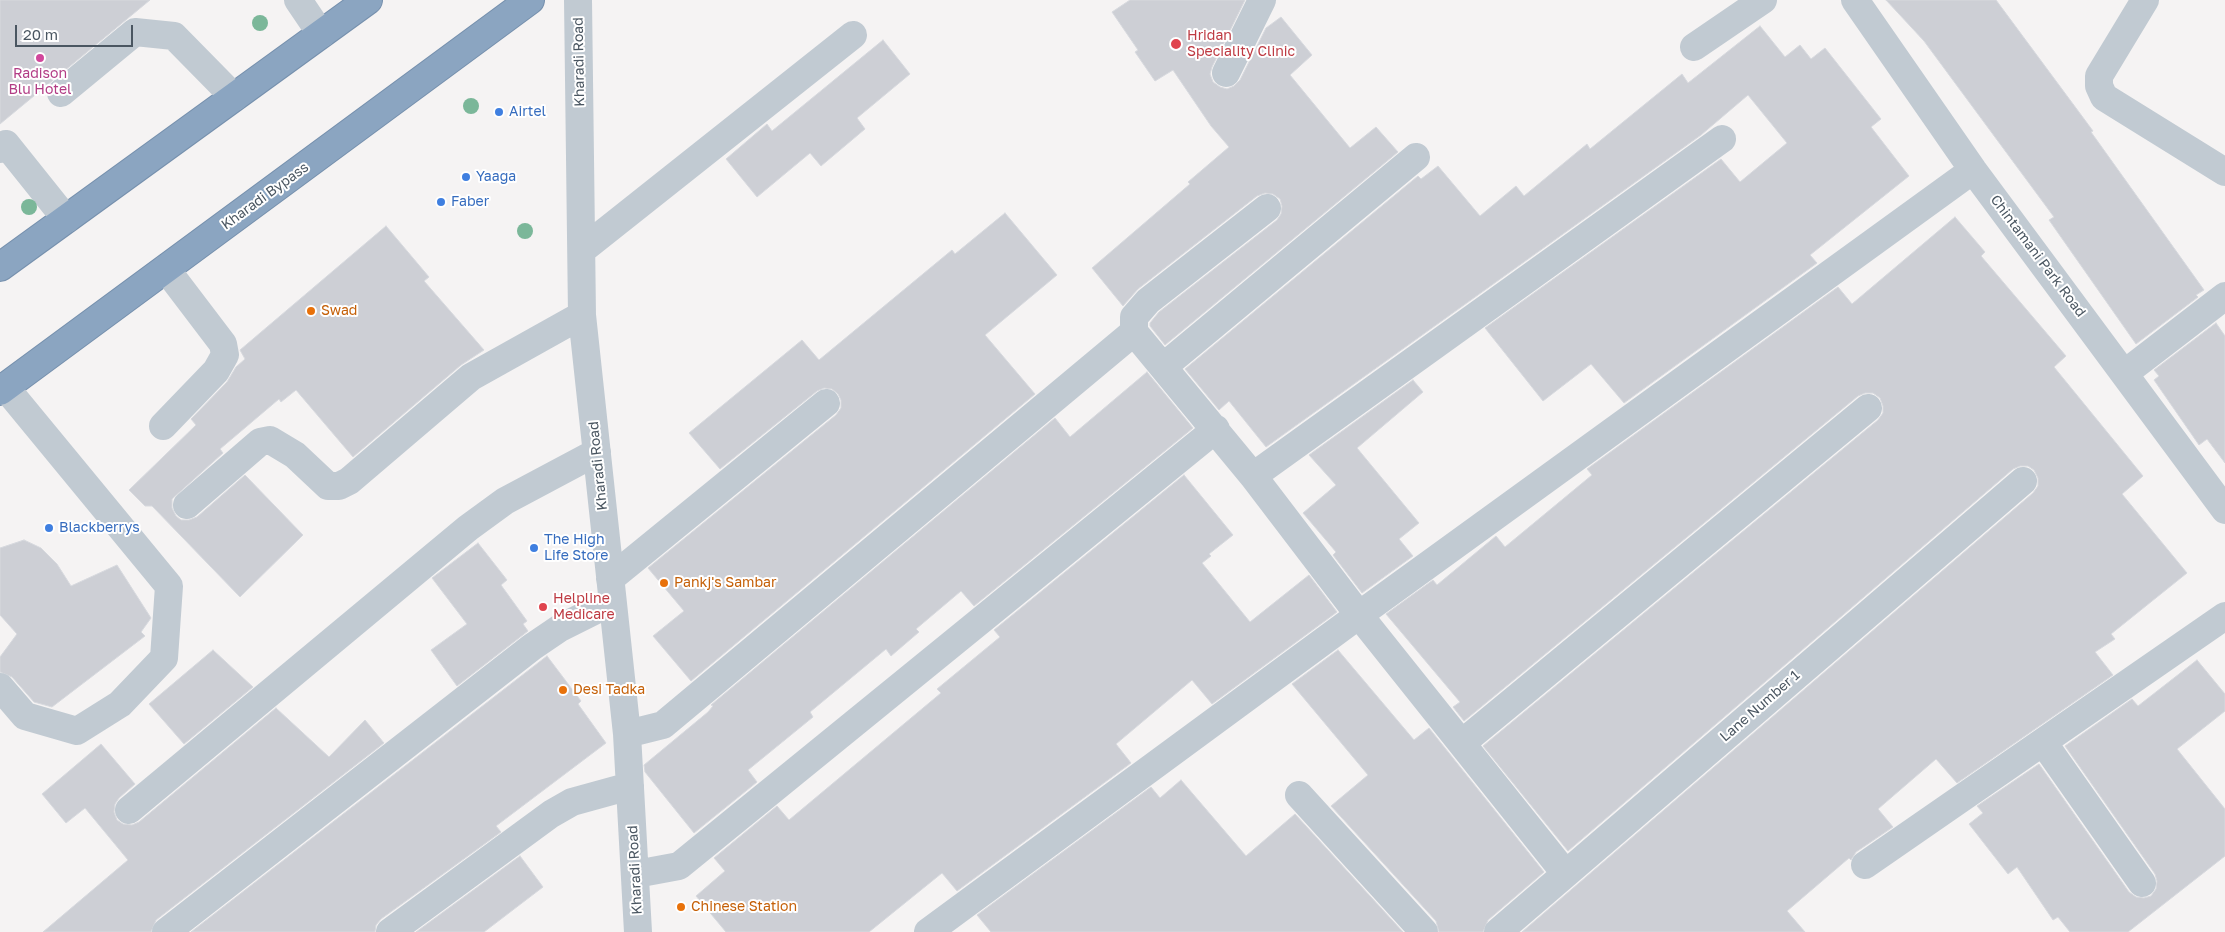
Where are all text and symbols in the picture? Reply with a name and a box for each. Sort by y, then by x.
scale bar [18,15,135,47]
street label: Kharadi Road [570,17,588,107]
text: 20 m [23,25,58,43]
place label: Hridan Speciality Clinic [1187,28,1295,60]
marker: Hridan Speciality Clinic [1169,37,1183,51]
marker: Radison Blu Hotel [34,52,46,64]
place label: Radison Blu Hotel [8,66,72,98]
place label: Airtel [509,104,546,120]
marker: Airtel [493,106,505,118]
street label: Kharadi Bypass [218,159,312,233]
place label: Yaaga [476,169,516,185]
marker: Yaaga [460,171,472,183]
street label: Chintamani Park Road [1987,192,2089,320]
place label: Faber [451,194,489,210]
marker: Faber [435,196,447,208]
place label: Swad [321,303,357,319]
marker: Swad [305,305,317,317]
street label: Kharadi Road [585,421,611,511]
place label: Blackberrys [59,520,140,536]
marker: Blackberrys [43,522,55,534]
place label: The High Life Store [544,532,608,564]
marker: The High Life Store [528,542,540,554]
place label: Pankj's Sambar [674,575,776,591]
marker: Pankj's Sambar [658,577,670,589]
place label: Helpline Medicare [553,591,615,624]
marker: Helpline Medicare [537,601,549,613]
street label: Lane Number 1 [1717,667,1803,745]
place label: Desi Tadka [573,682,645,698]
marker: Desi Tadka [557,684,569,696]
street label: Kharadi Road [624,825,646,915]
place label: Chinese Station [691,899,797,915]
marker: Chinese Station [675,901,687,913]

